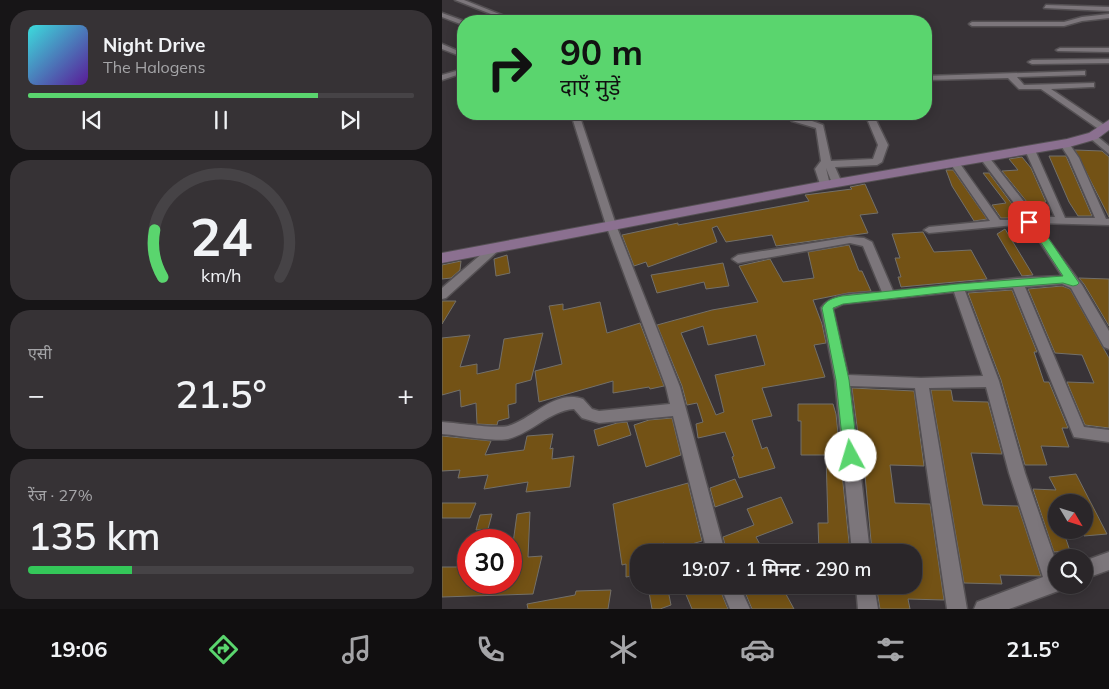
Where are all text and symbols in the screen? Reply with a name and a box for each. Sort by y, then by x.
text: 90 m [560,30,643,74]
text: Night Drive [103,33,205,57]
icon: right [477,35,542,100]
text: The Halogens [103,57,205,77]
text: दाएँ मुड़ें [560,73,620,101]
icon: previous [78,106,106,134]
icon: pause [207,106,235,134]
icon: next [336,106,364,134]
pin [1008,201,1050,243]
text: 24 [190,204,252,269]
icon: arrive [1015,208,1043,236]
text: km/h [201,264,241,286]
text: एसी [28,343,52,363]
text: 21.5° [175,370,267,418]
text: − [28,377,45,412]
text: + [397,377,414,412]
position arrow [824,429,876,481]
text: रेंज · 27% [28,485,93,505]
north arrow [1048,494,1093,539]
map controls [1048,494,1093,594]
text: 135 km [28,512,161,560]
speed limit sign: 30 [457,529,522,594]
button: search [1048,549,1093,594]
text: 19:07 · 1 मिनट · 290 m [681,557,871,581]
icon: directions [206,632,241,667]
icon: music [339,632,374,667]
icon: phone [473,632,508,667]
icon: climate [606,632,641,667]
icon: car [740,632,775,667]
icon: filters [873,632,908,667]
text: 19:06 [49,635,107,663]
text: 21.5° [1006,635,1060,663]

